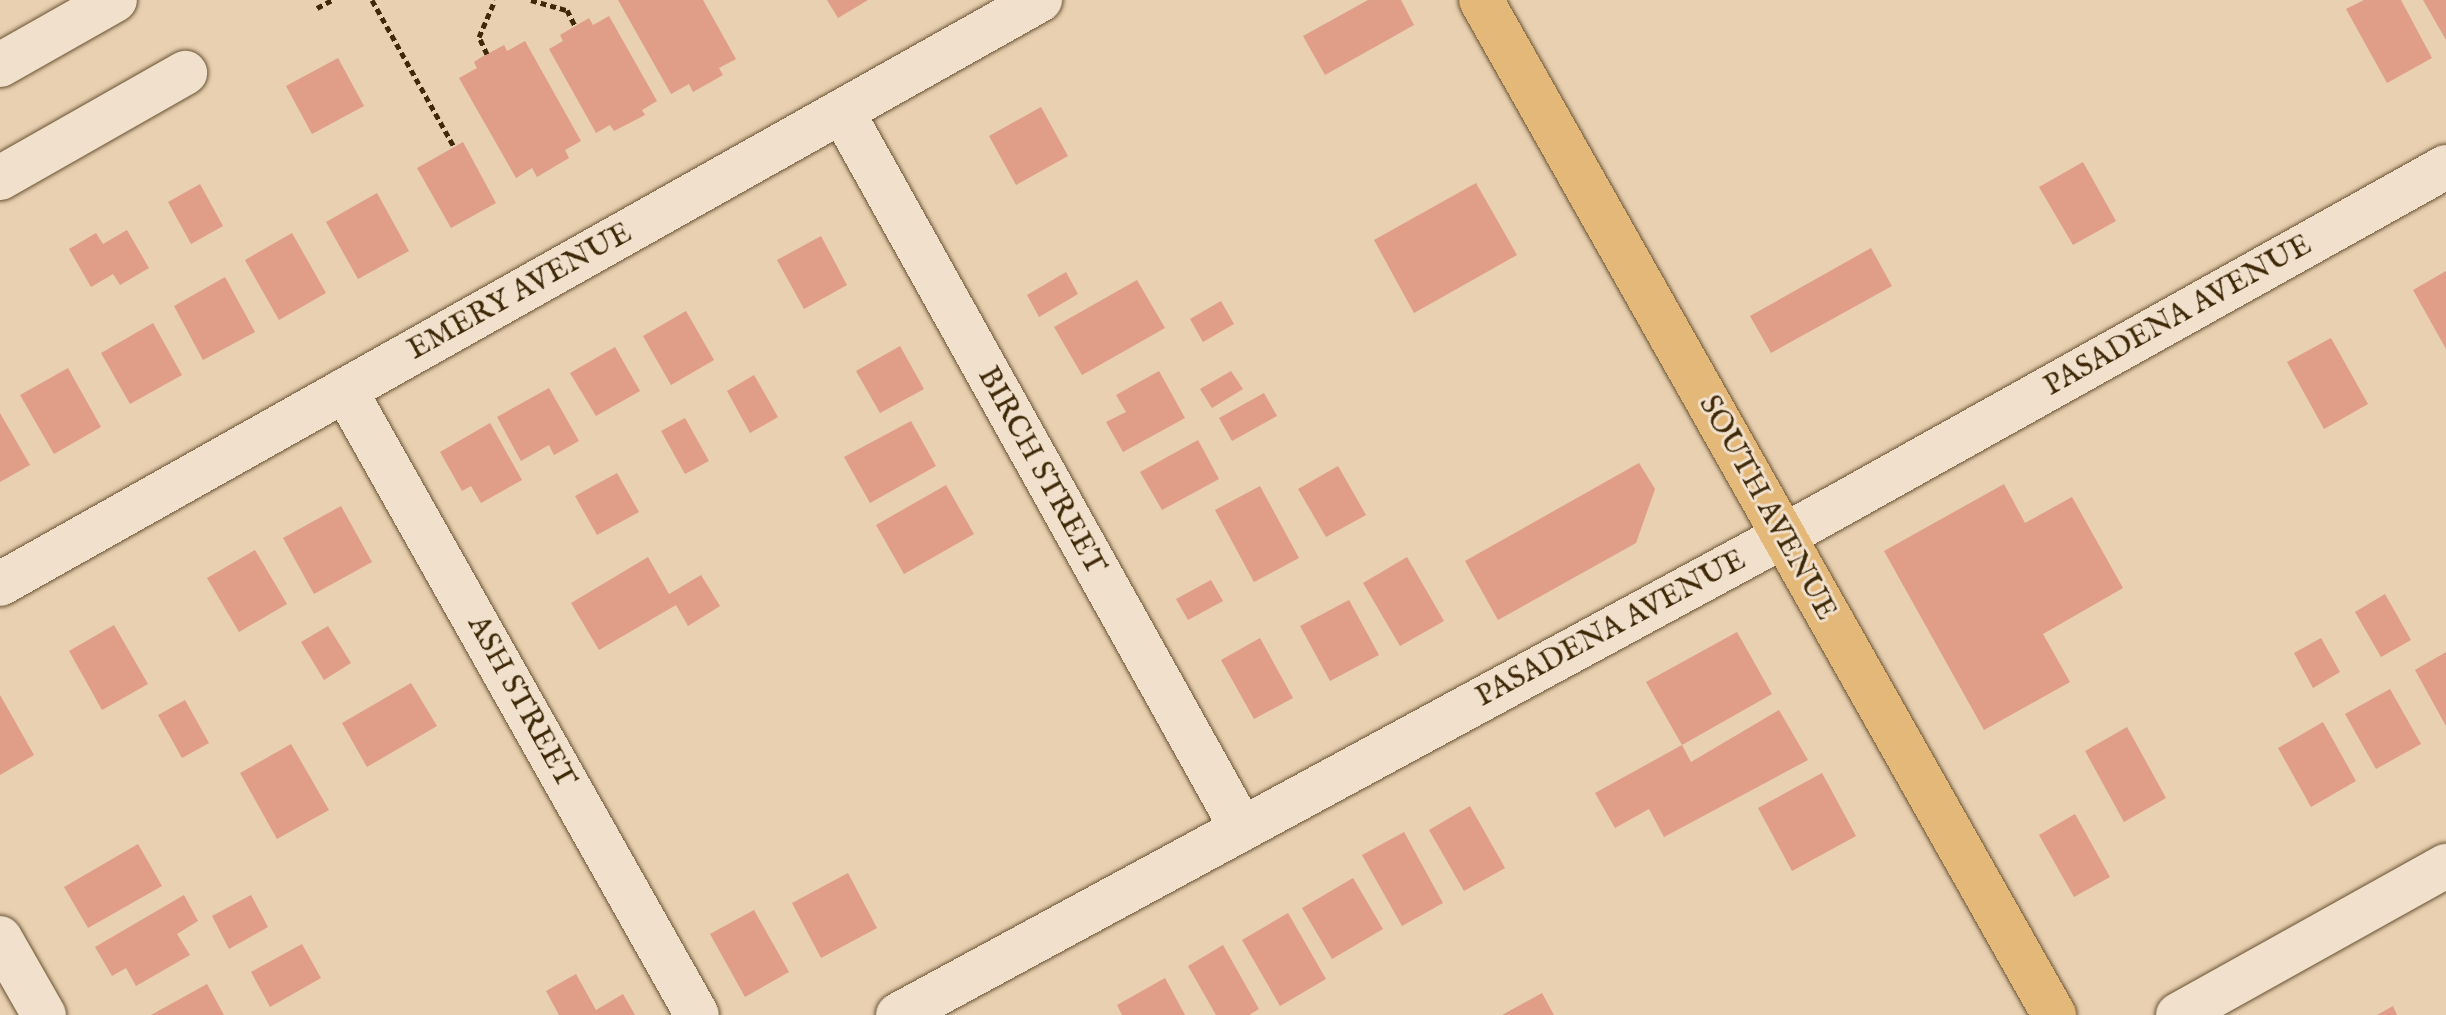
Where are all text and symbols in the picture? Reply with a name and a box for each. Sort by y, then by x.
street label: EMERY AVENUE [402,216,638,368]
street label: PASADENA AVENUE [2038,227,2318,405]
street label: BIRCH STREET [969,361,1113,581]
street label: SOUTH AVENUE [1690,389,1844,627]
street label: PASADENA AVENUE [1470,543,1752,715]
street label: ASH STREET [459,610,583,794]

